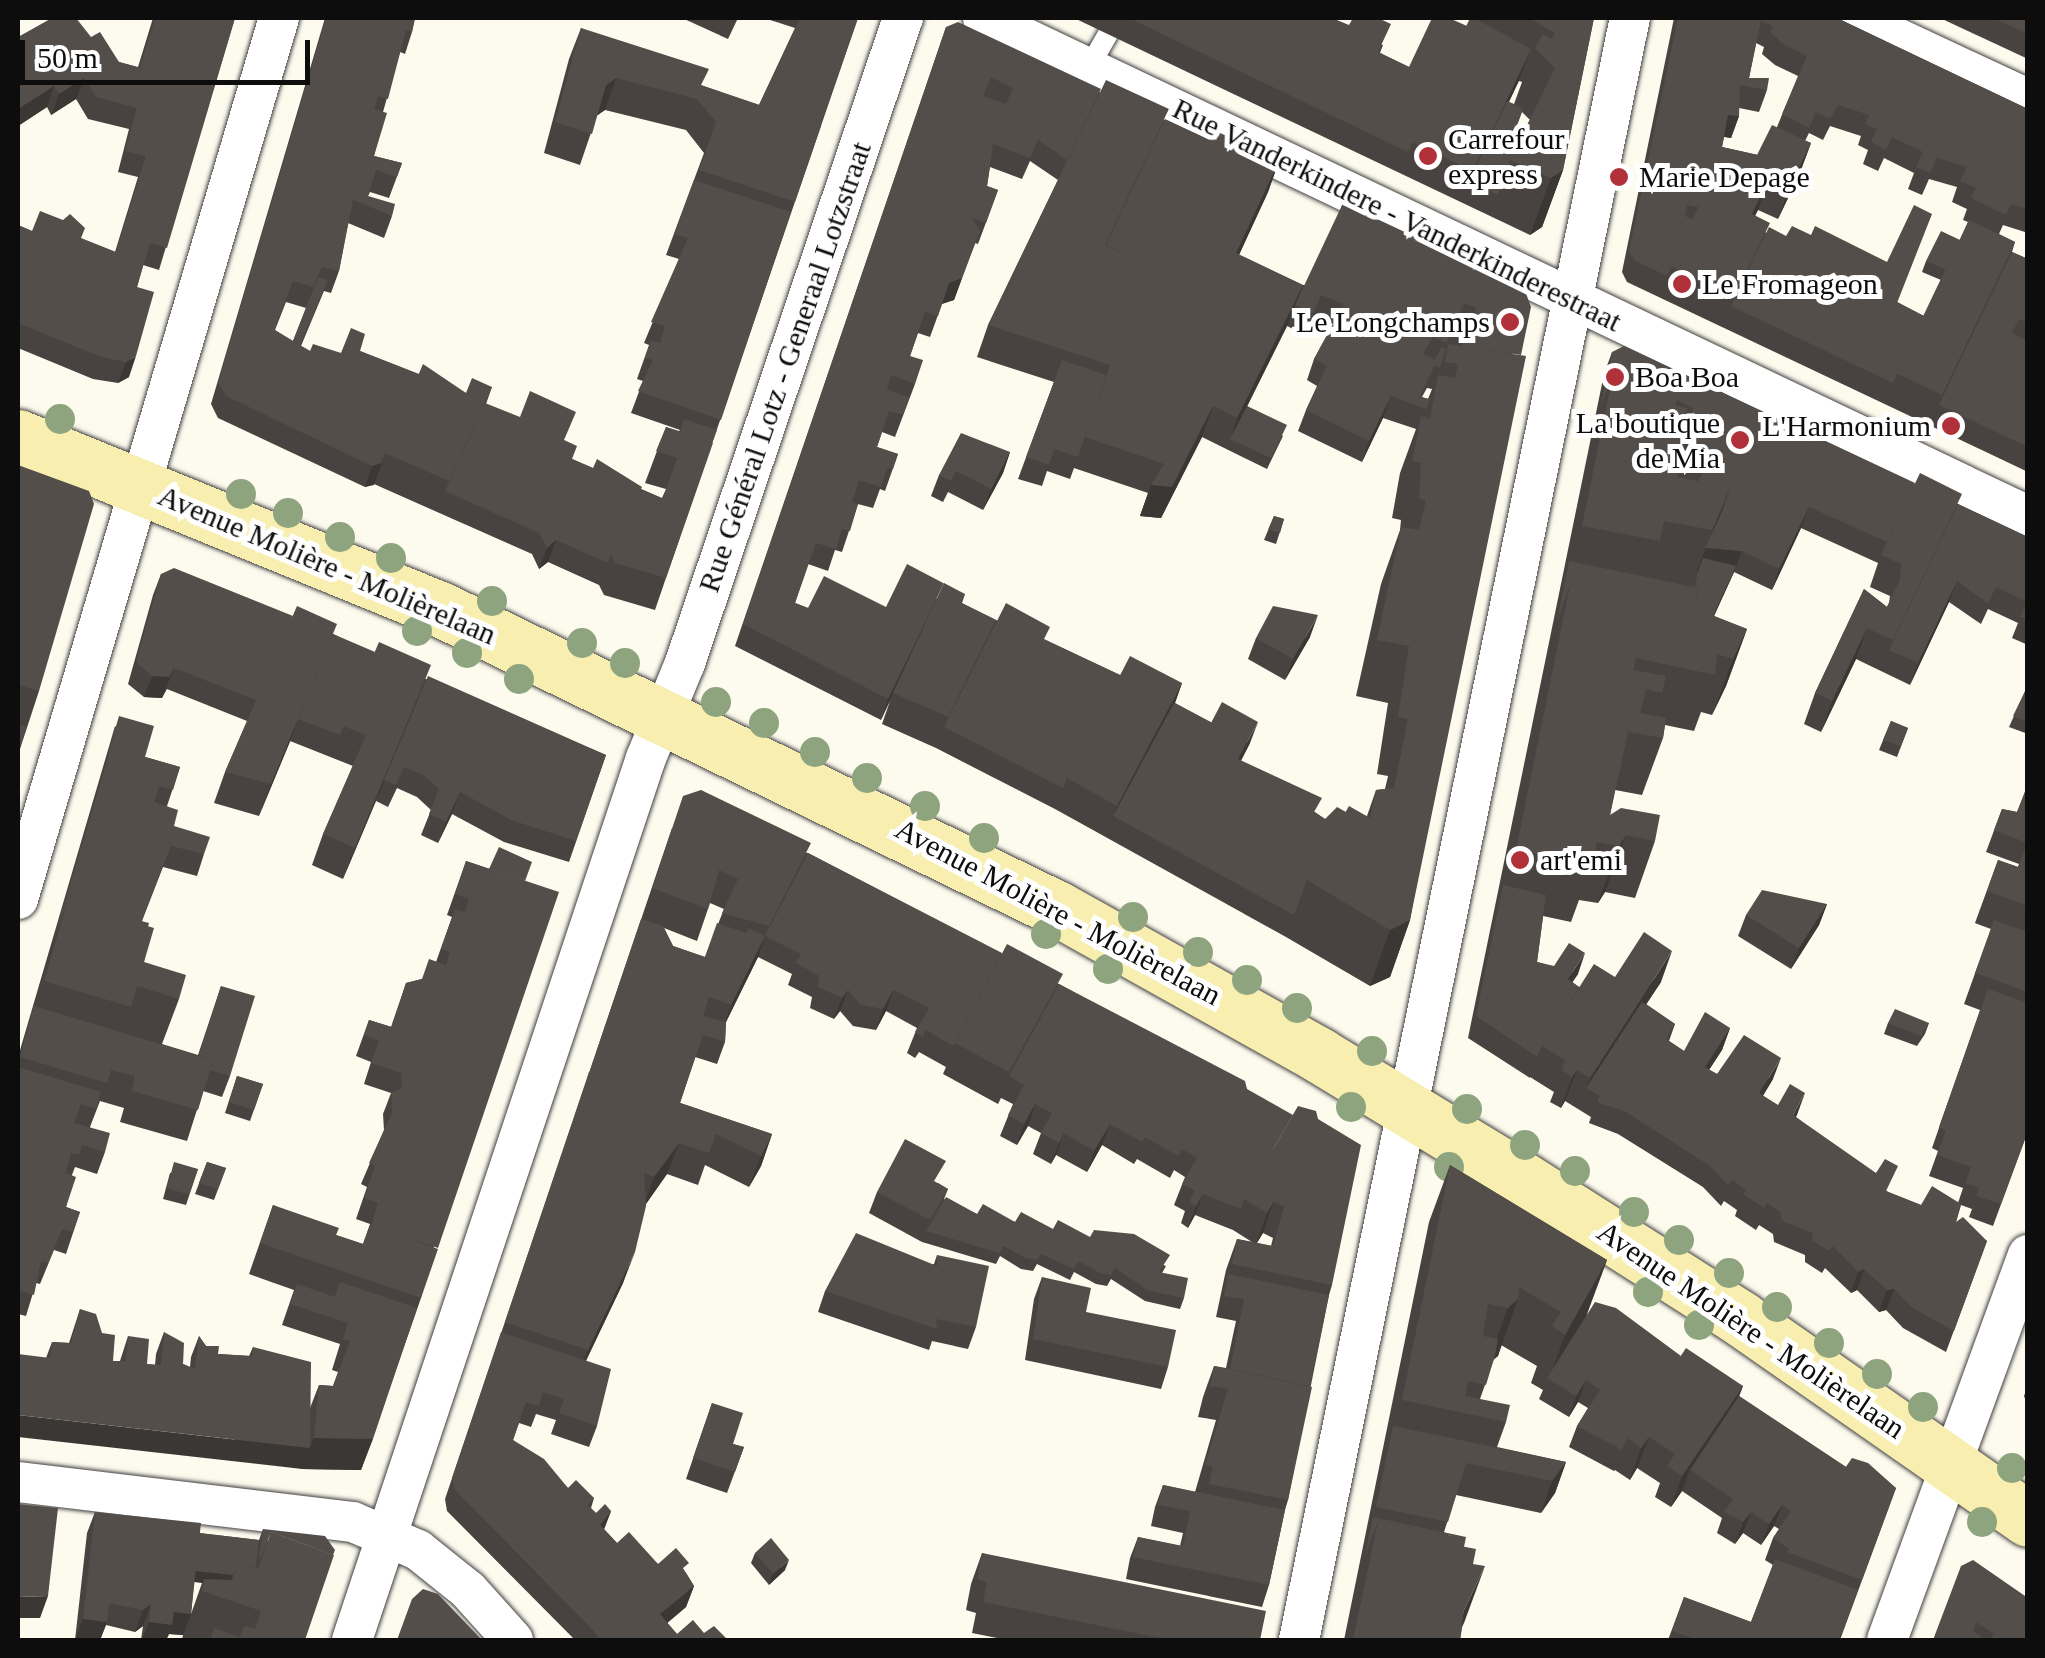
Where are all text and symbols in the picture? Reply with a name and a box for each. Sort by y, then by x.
scale bar [25,20,315,82]
text: 50 m [37,41,98,74]
street label: Rue Vanderkindere - Vanderkinderestraat [1166,90,1628,340]
place label: Carrefour express [1448,121,1565,192]
street label: Rue Général Lotz - Generaal Lotzstraat [691,137,879,597]
marker: Carrefour express [1417,145,1439,167]
place label: Marie Depage [1639,159,1810,195]
marker: Marie Depage [1608,166,1630,188]
place label: Le Fromageon [1702,266,1878,302]
marker: Le Fromageon [1671,273,1693,295]
place label: Le Longchamps [1296,304,1490,340]
marker: Le Longchamps [1499,311,1521,333]
place label: Boa Boa [1635,359,1739,395]
marker: Boa Boa [1604,366,1626,388]
place label: La boutique de Mia [1576,405,1720,476]
place label: L'Harmonium [1762,408,1931,444]
marker: L'Harmonium [1940,415,1962,437]
marker: La boutique de Mia [1729,429,1751,451]
street label: Avenue Molière - Molièrelaan [153,477,501,653]
street label: Avenue Molière - Molièrelaan [889,811,1227,1013]
place label: art'emi [1540,842,1622,878]
marker: art'emi [1509,849,1531,871]
street label: Avenue Molière - Molièrelaan [1590,1213,1912,1447]

